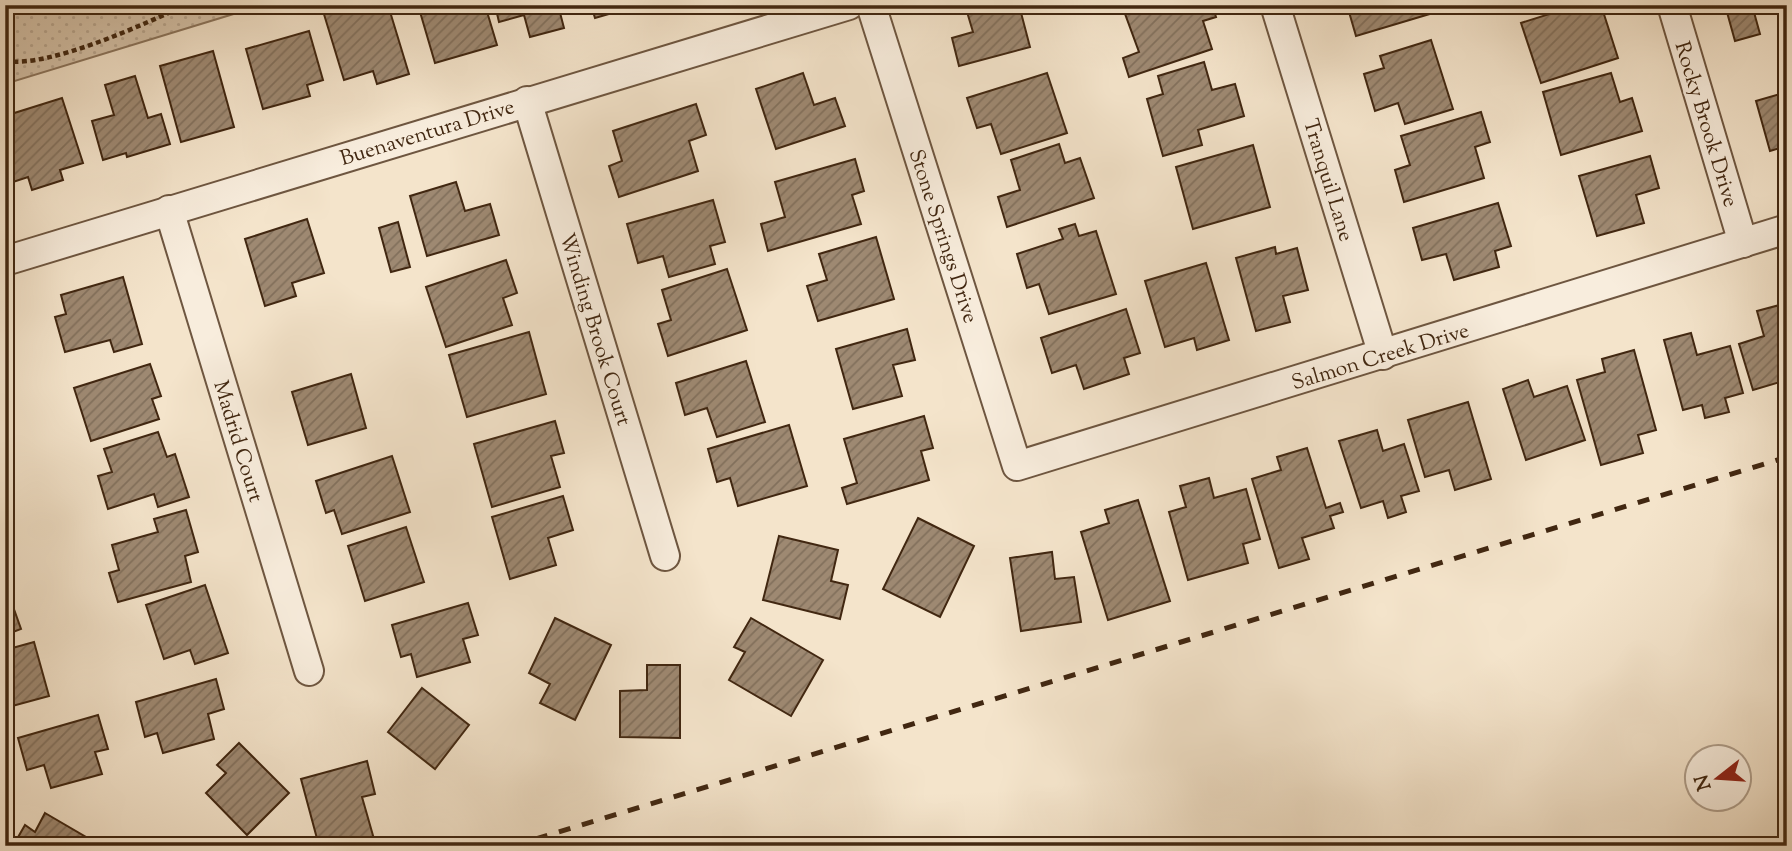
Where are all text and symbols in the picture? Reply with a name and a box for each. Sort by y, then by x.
street label: Rocky Brook Drive [1666,38,1745,211]
street label: Buenaventura Drive [337,93,519,175]
street label: Tranquil Lane [1294,116,1360,246]
street label: Stone Springs Drive [900,146,984,327]
street label: Winding Brook Court [551,230,638,430]
street label: Salmon Creek Drive [1288,317,1473,399]
street label: Madrid Court [204,377,270,506]
north arrow [1684,742,1754,812]
text: N [1689,771,1719,793]

